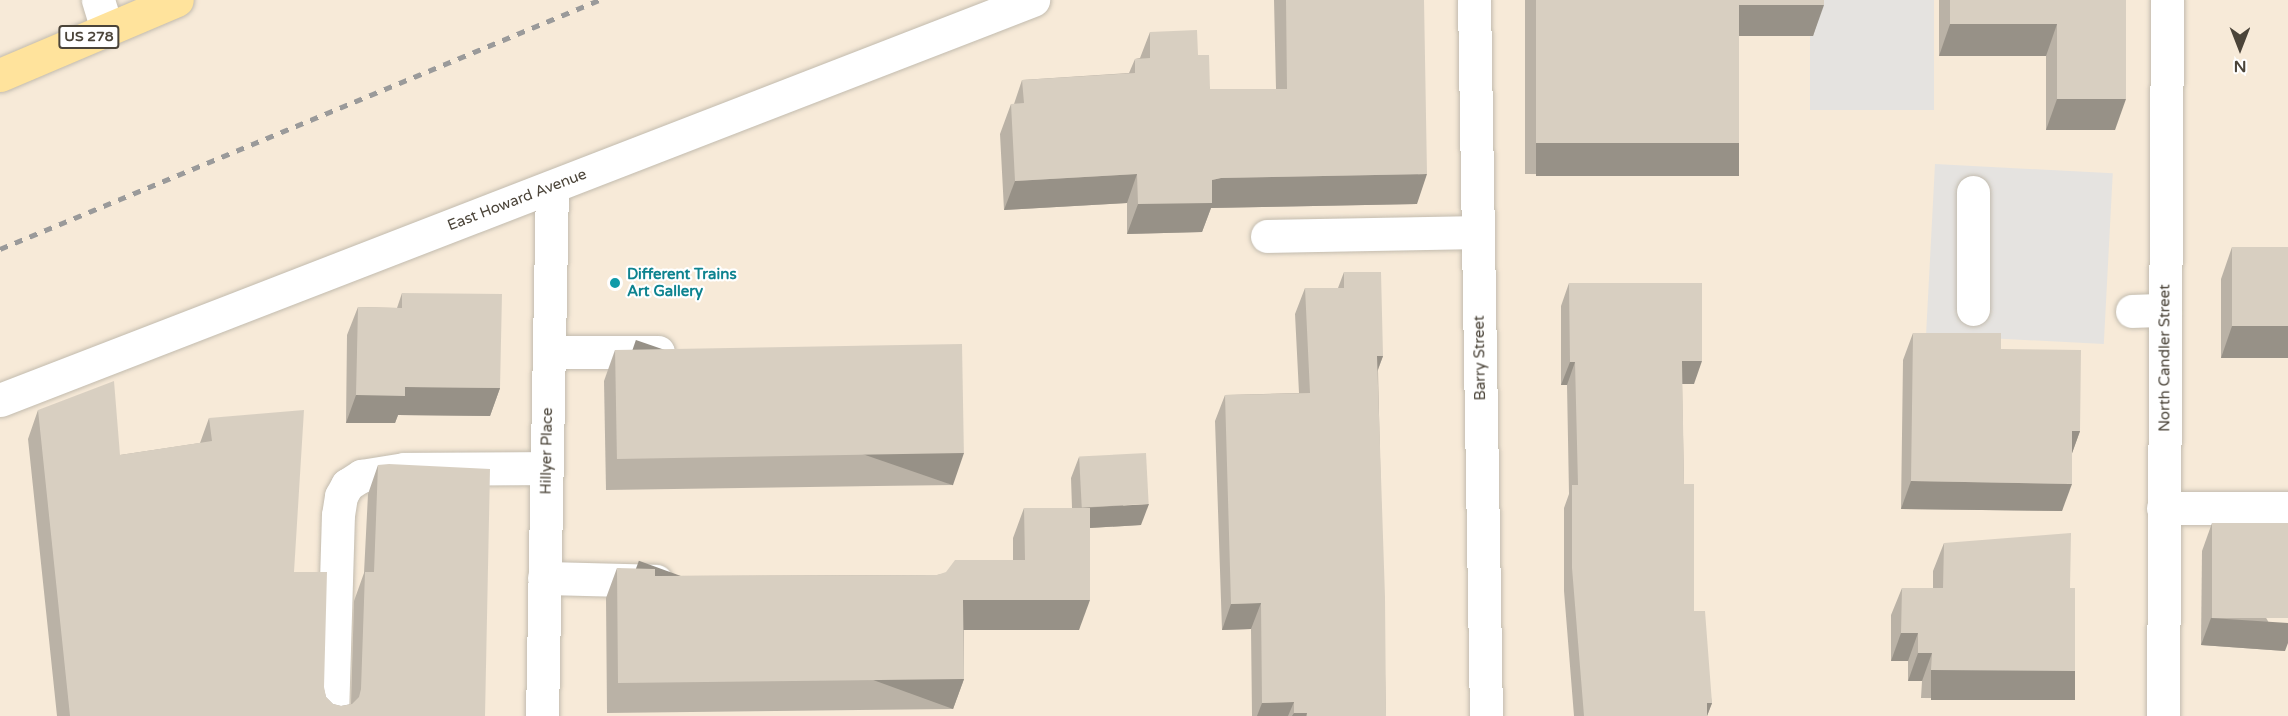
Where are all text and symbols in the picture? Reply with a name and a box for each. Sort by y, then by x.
north arrow [2210,18,2270,78]
road number: US 278 [58,26,121,48]
text: N [2234,56,2246,76]
street label: East Howard Avenue [445,165,589,235]
place label: Different Trains Art Gallery [627,265,737,300]
marker: Different Trains Art Gallery [608,276,622,290]
street label: North Candler Street [2156,284,2174,432]
street label: Barry Street [1470,315,1490,401]
street label: Hillyer Place [537,407,557,495]

